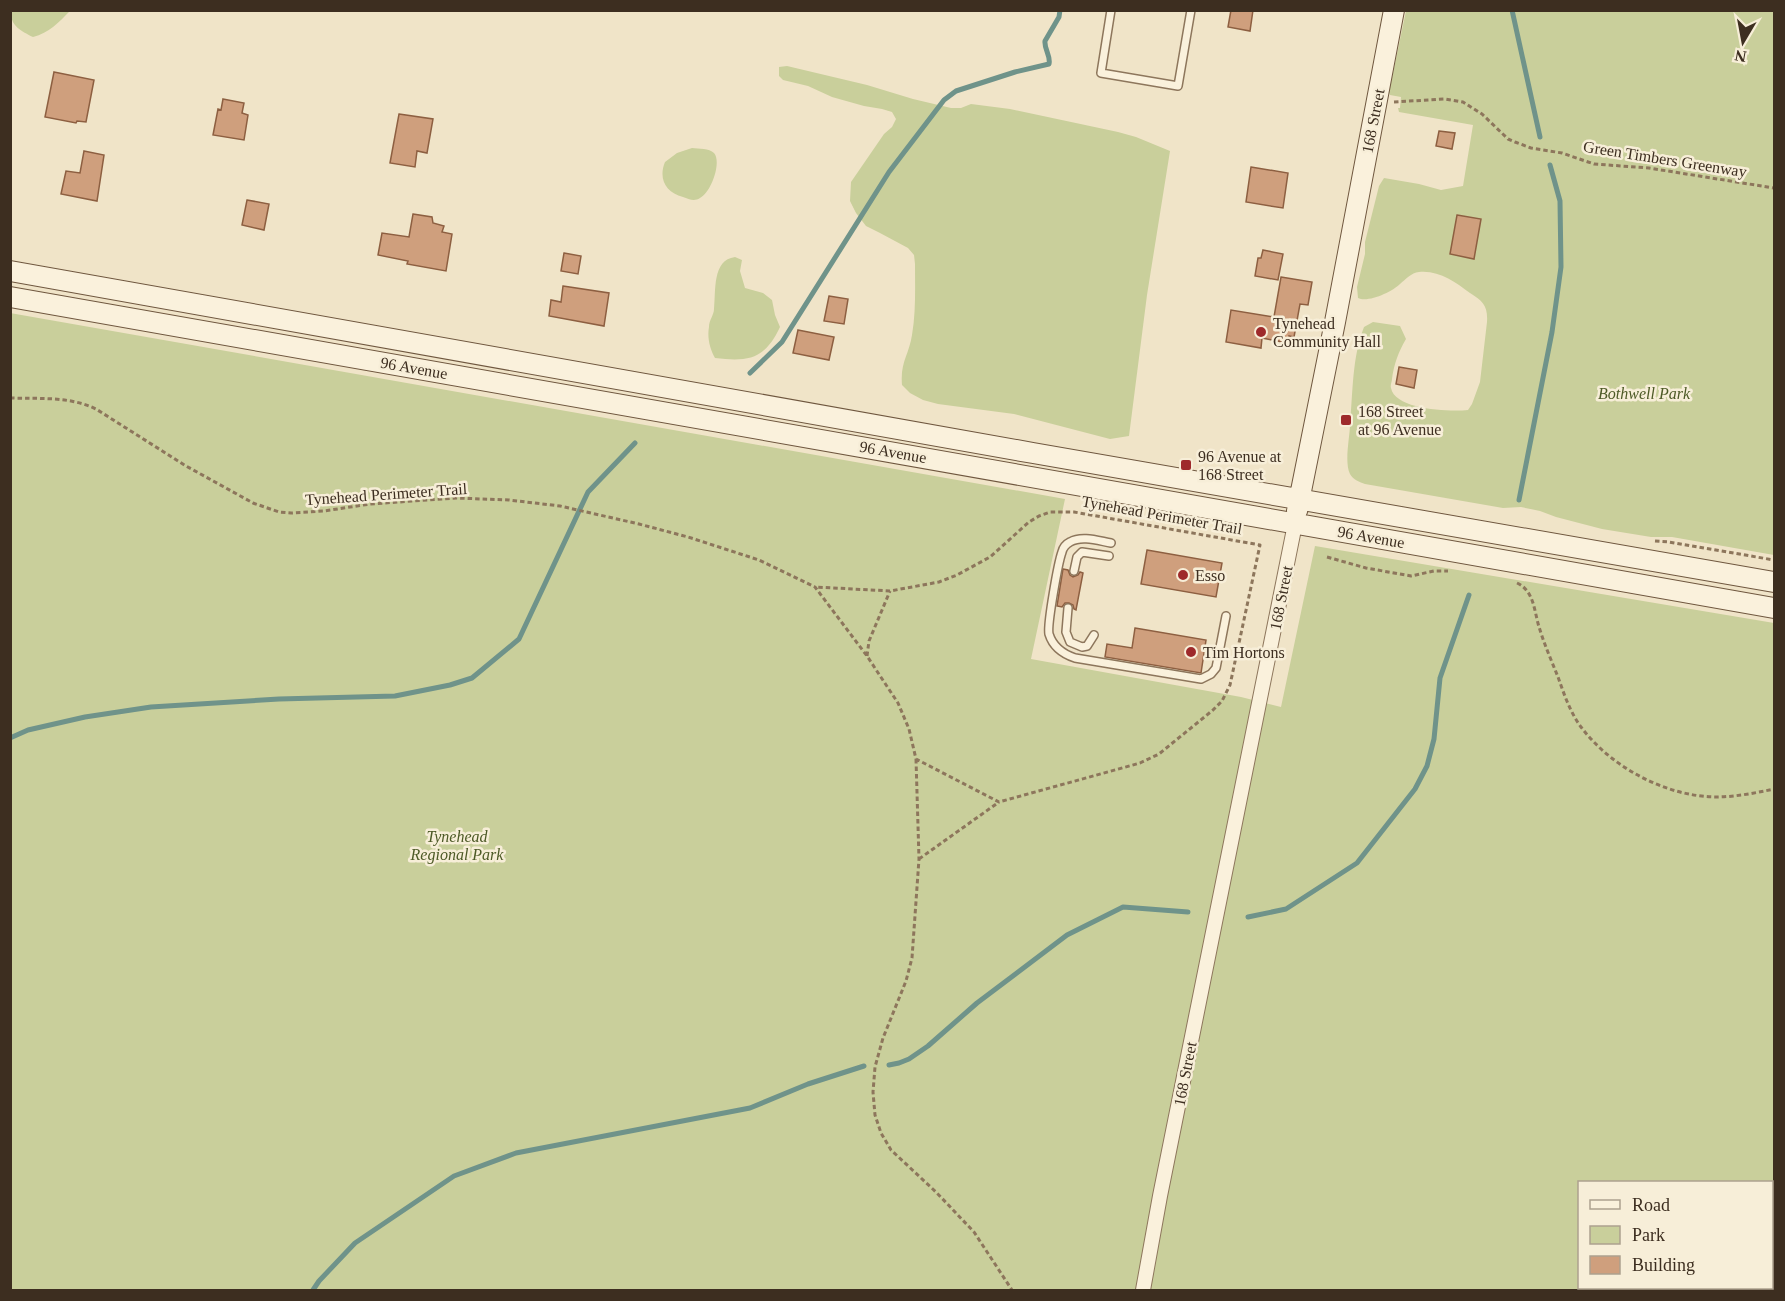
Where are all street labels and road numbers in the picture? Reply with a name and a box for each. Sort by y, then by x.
street label: 168 Street [1358,87,1388,155]
street label: Green Timbers Greenway [1582,138,1748,181]
street label: 96 Avenue [379,354,449,382]
street label: 96 Avenue [858,438,928,466]
street label: Tynehead Perimeter Trail [304,480,468,509]
street label: Tynehead Perimeter Trail [1080,493,1244,539]
street label: 96 Avenue [1336,523,1406,551]
street label: 168 Street [1266,564,1296,632]
street label: 168 Street [1170,1040,1200,1108]

